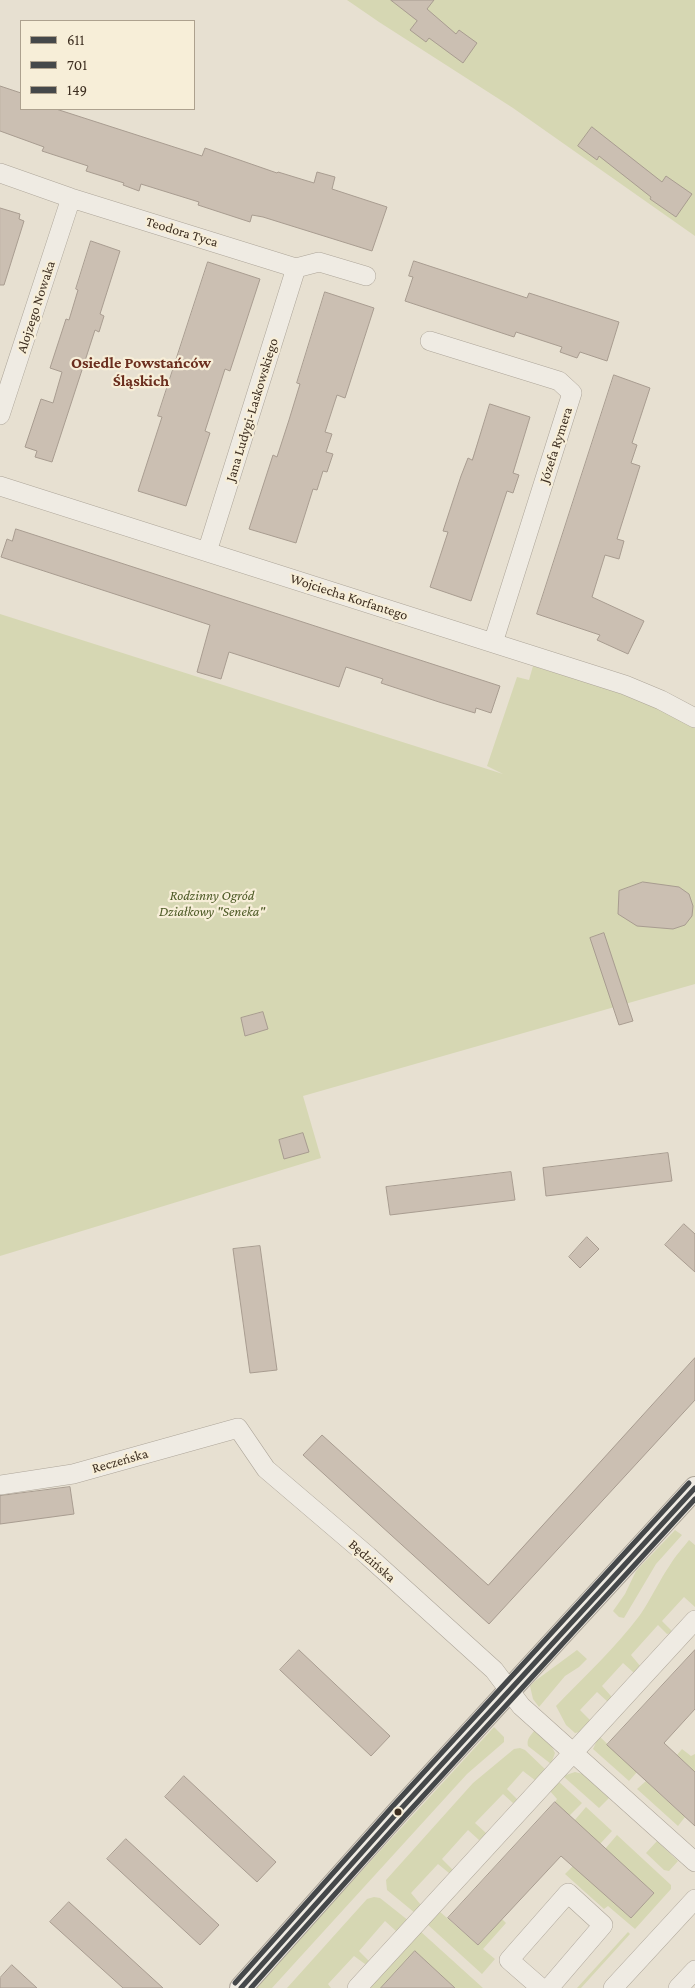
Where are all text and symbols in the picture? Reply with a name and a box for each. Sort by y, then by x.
legend [20,20,195,110]
text: 611 [67,32,85,48]
text: 701 [67,57,87,73]
text: 149 [67,82,87,98]
street label: Teodora Tyca [144,213,220,251]
street label: Alojzego Nowaka [13,259,59,355]
street label: Jana Ludygi-Laskowskiego [222,336,282,484]
district label: Osiedle Powstańców Śląskich [71,353,211,391]
street label: Józefa Rymera [536,405,576,485]
street label: Wojciecha Korfantego [288,570,410,624]
park label: Rodzinny Ogród Działkowy "Seneka" [159,888,265,920]
street label: Reczeńska [90,1445,150,1477]
street label: Będzińska [345,1536,399,1586]
unlabelled marker [393,1807,403,1817]

